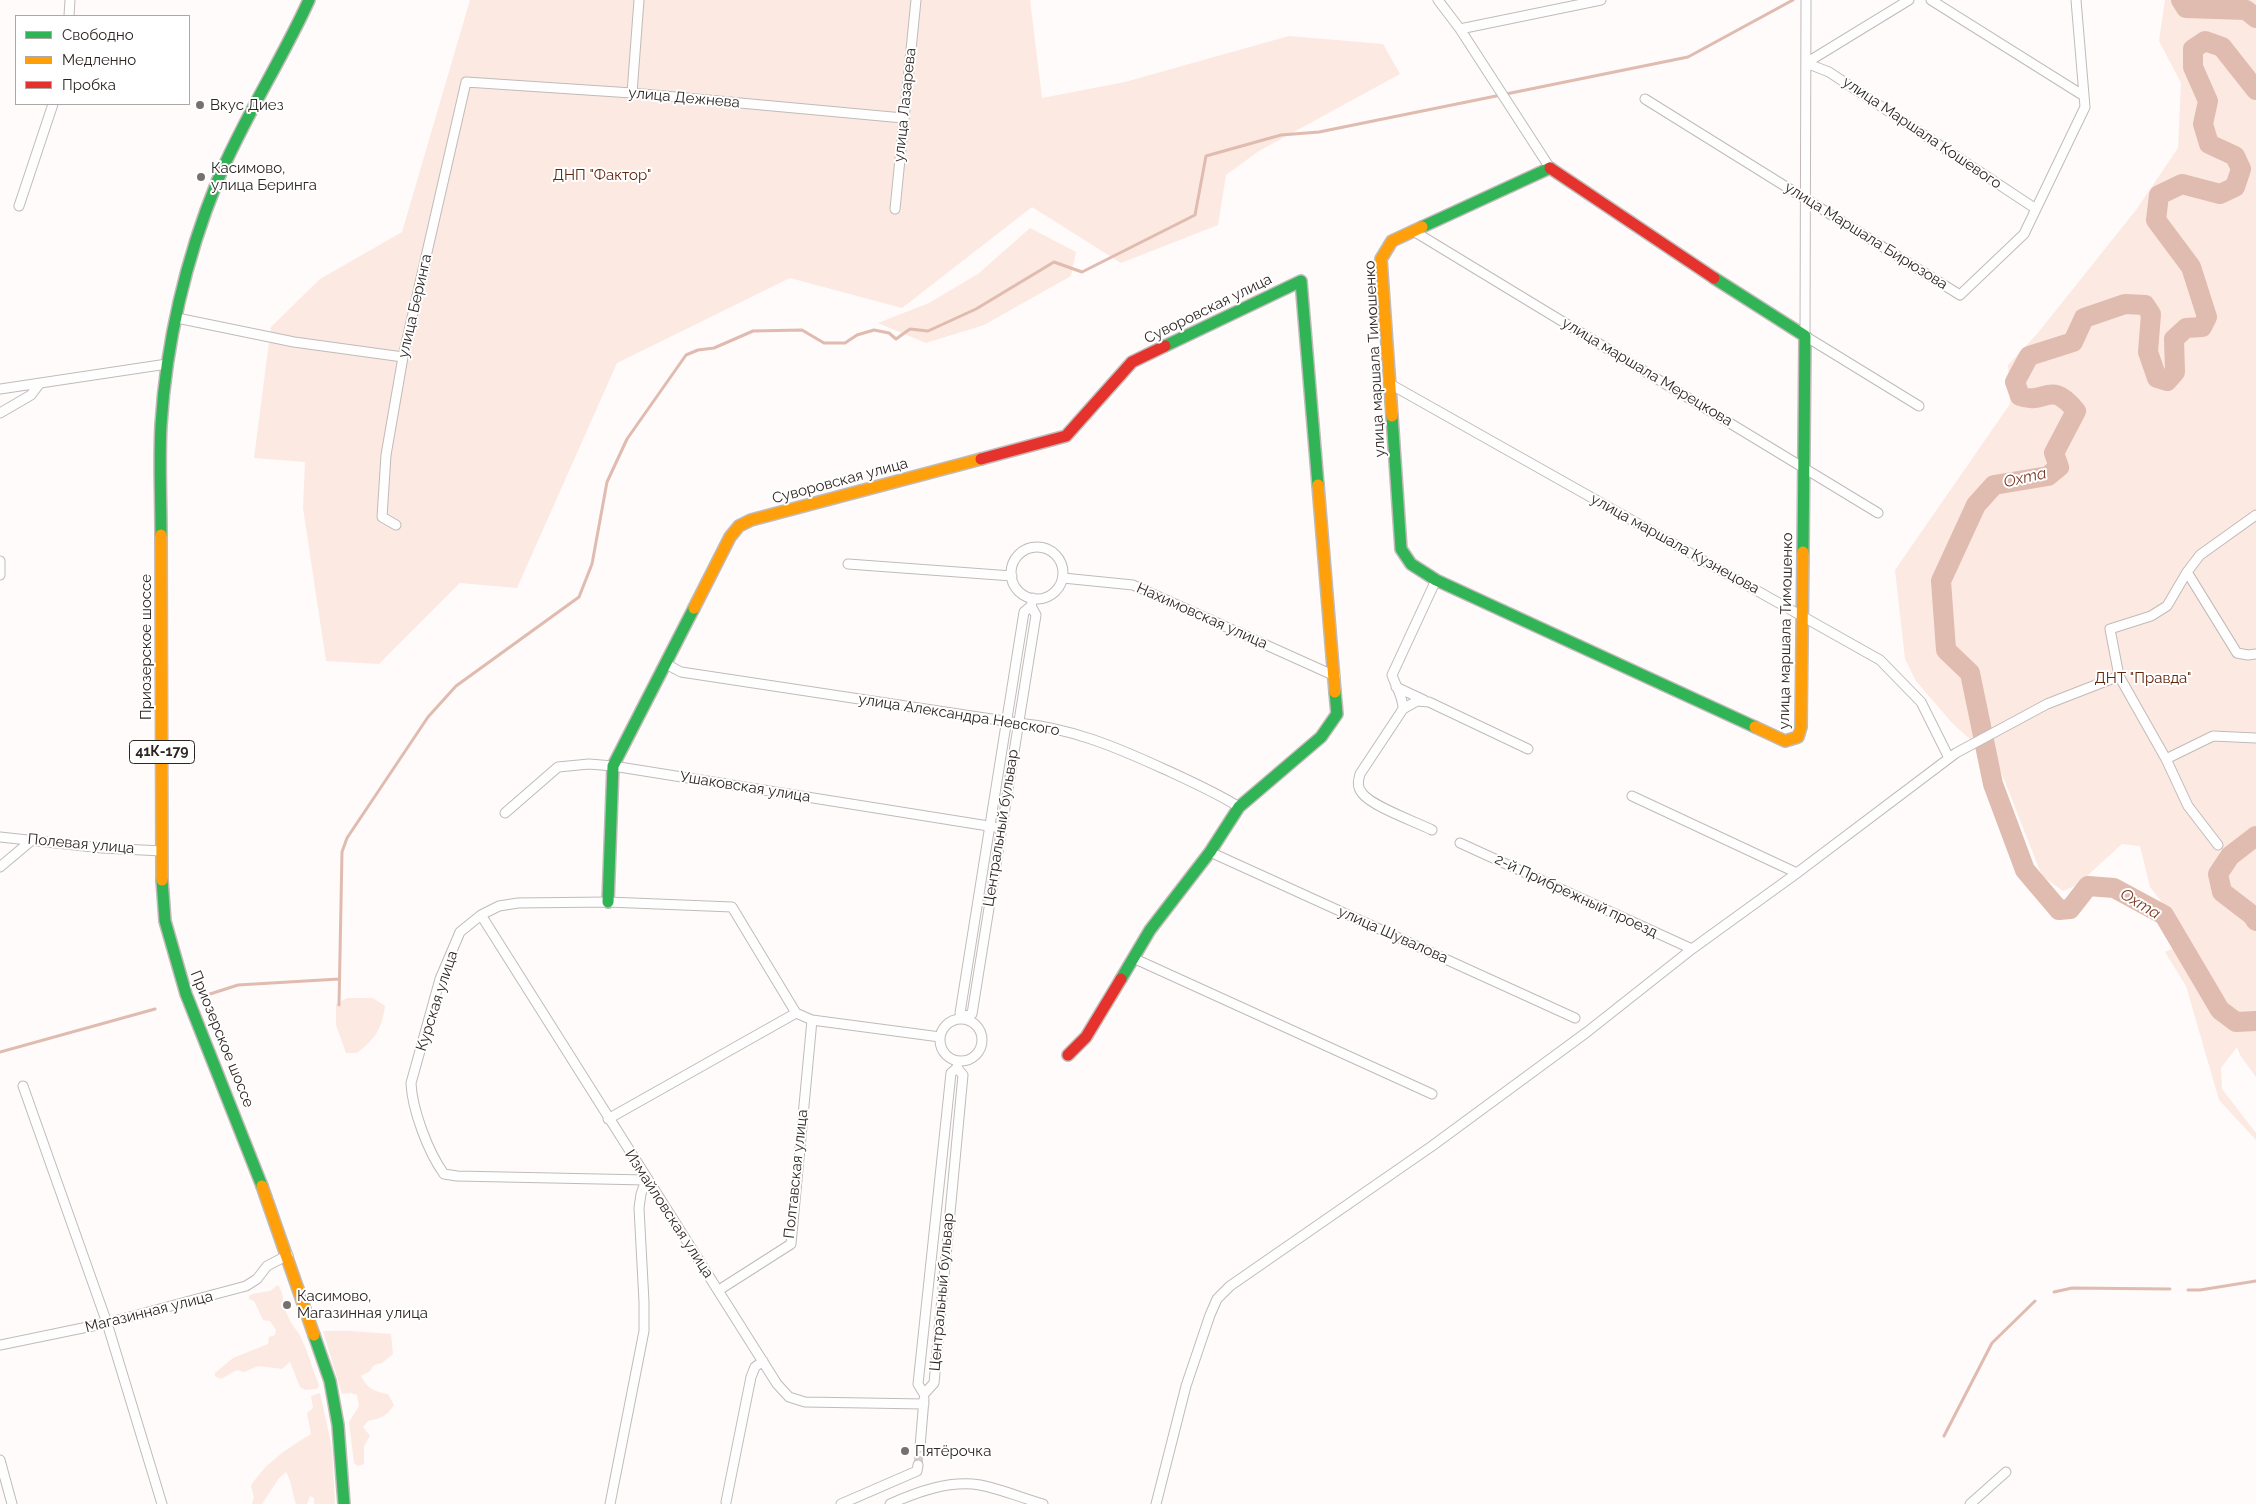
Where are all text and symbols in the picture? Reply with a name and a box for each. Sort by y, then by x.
legend [15,15,190,105]
text: Свободно [62,26,134,44]
street label: улица Лазарева [890,47,920,163]
text: Медленно [62,51,136,69]
street label: улица Маршала Кошевого [1839,73,2005,193]
text: Пробка [62,76,116,94]
street label: улица Дежнева [627,84,741,112]
place label: Вкус Диез [210,96,284,114]
marker: Вкус Диез [194,99,206,111]
place label: Касимово, улица Беринга [211,159,317,194]
park label: ДНП "Фактор" [553,166,651,184]
marker: Касимово, улица Беринга [195,171,207,183]
street label: улица Маршала Бирюзова [1781,178,1951,294]
street label: улица Беринга [394,252,436,360]
street label: улица маршала Тимошенко [1361,260,1389,458]
street label: Суворовская улица [1141,270,1275,348]
street label: улица маршала Мерецкова [1558,314,1736,430]
street label: Суворовская улица [770,454,910,508]
water label: Охта [2002,464,2048,492]
street label: улица маршала Кузнецова [1587,490,1763,598]
street label: улица маршала Тимошенко [1775,532,1797,730]
street label: Приозерское шоссе [137,574,155,720]
street label: Нахимовская улица [1134,579,1270,653]
park label: ДНТ "Правда" [2095,669,2191,687]
street label: улица Александра Невского [857,690,1061,740]
road number: 41К-179 [130,740,194,764]
street label: Центральный бульвар [980,748,1022,908]
street label: Ушаковская улица [678,768,812,806]
street label: Полевая улица [27,830,135,858]
street label: 2-й Прибрежный проезд [1492,850,1660,942]
water label: Охта [2116,885,2164,923]
street label: улица Шувалова [1335,903,1451,967]
street label: Курская улица [412,948,462,1054]
street label: Приозерское шоссе [186,968,258,1110]
street label: Полтавская улица [780,1109,812,1239]
street label: Измайловская улица [621,1146,717,1282]
street label: Центральный бульвар [926,1212,958,1372]
street label: Магазинная улица [83,1287,215,1337]
place label: Касимово, Магазинная улица [297,1287,428,1322]
marker: Касимово, Магазинная улица [281,1299,293,1311]
place label: Пятёрочка [915,1442,991,1460]
marker: Пятёрочка [899,1445,911,1457]

